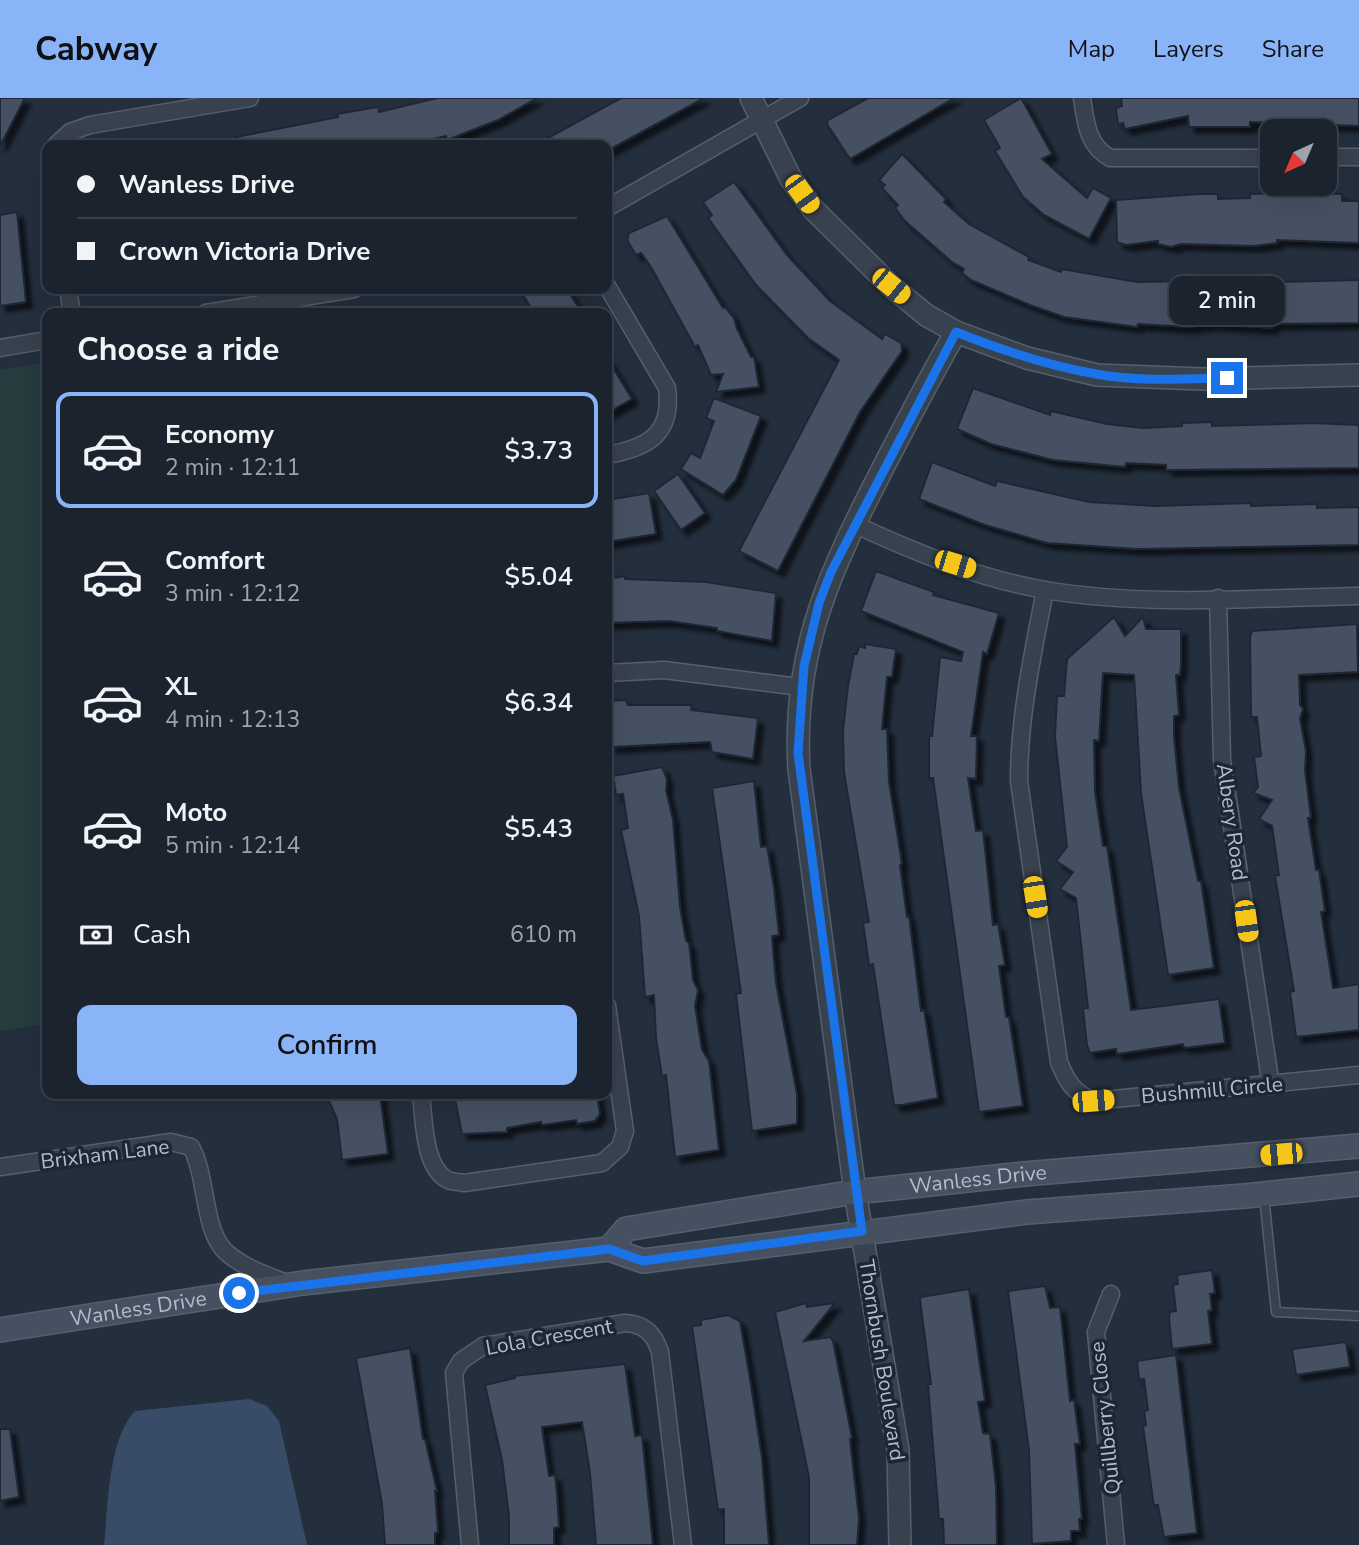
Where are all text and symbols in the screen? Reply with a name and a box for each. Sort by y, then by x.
text: Cabway [35,27,157,72]
text: Map [1068,33,1115,65]
text: Layers [1153,33,1224,65]
text: Share [1262,33,1324,65]
north arrow [1260,119,1337,196]
map controls [1260,119,1337,196]
text: Wanless Drive [119,167,295,202]
car [782,171,823,217]
text: Crown Victoria Drive [119,234,370,269]
car [869,265,914,307]
callout: 2 min [1169,276,1285,326]
text: 2 min [1198,285,1256,316]
text: Choose a ride [77,328,279,371]
route end [1211,362,1243,394]
text: Economy [165,417,274,452]
icon: car [81,419,144,482]
text: $3.73 [504,433,573,468]
text: 2 min · 12:11 [165,452,300,483]
text: Comfort [165,543,265,578]
icon: car [81,545,144,608]
car [932,548,979,580]
text: $5.04 [504,559,573,594]
text: 3 min · 12:12 [165,578,300,609]
text: XL [165,669,197,704]
icon: car [81,671,144,734]
text: $6.34 [504,685,573,720]
text: 4 min · 12:13 [165,704,300,735]
street label: Albery Road [1210,762,1254,882]
text: Moto [165,795,227,830]
icon: car [81,797,144,860]
text: $5.43 [504,811,573,846]
text: 5 min · 12:14 [165,830,300,861]
car [1022,875,1049,919]
car [1233,899,1260,943]
icon: cash [77,916,115,954]
text: Cash [133,917,191,952]
text: 610 m [510,919,577,950]
button: Confirm [77,1005,577,1085]
street label: Bushmill Circle [1140,1070,1284,1110]
car [1072,1089,1115,1113]
street label: Brixham Lane [39,1132,171,1176]
car [1260,1142,1303,1166]
street label: Wanless Drive [908,1158,1048,1200]
street label: Thornbush Boulevard [852,1257,912,1463]
route start [223,1277,255,1309]
street label: Wanless Drive [68,1284,209,1333]
street label: Lola Crescent [483,1312,615,1362]
street label: Quillberry Close [1083,1340,1127,1496]

